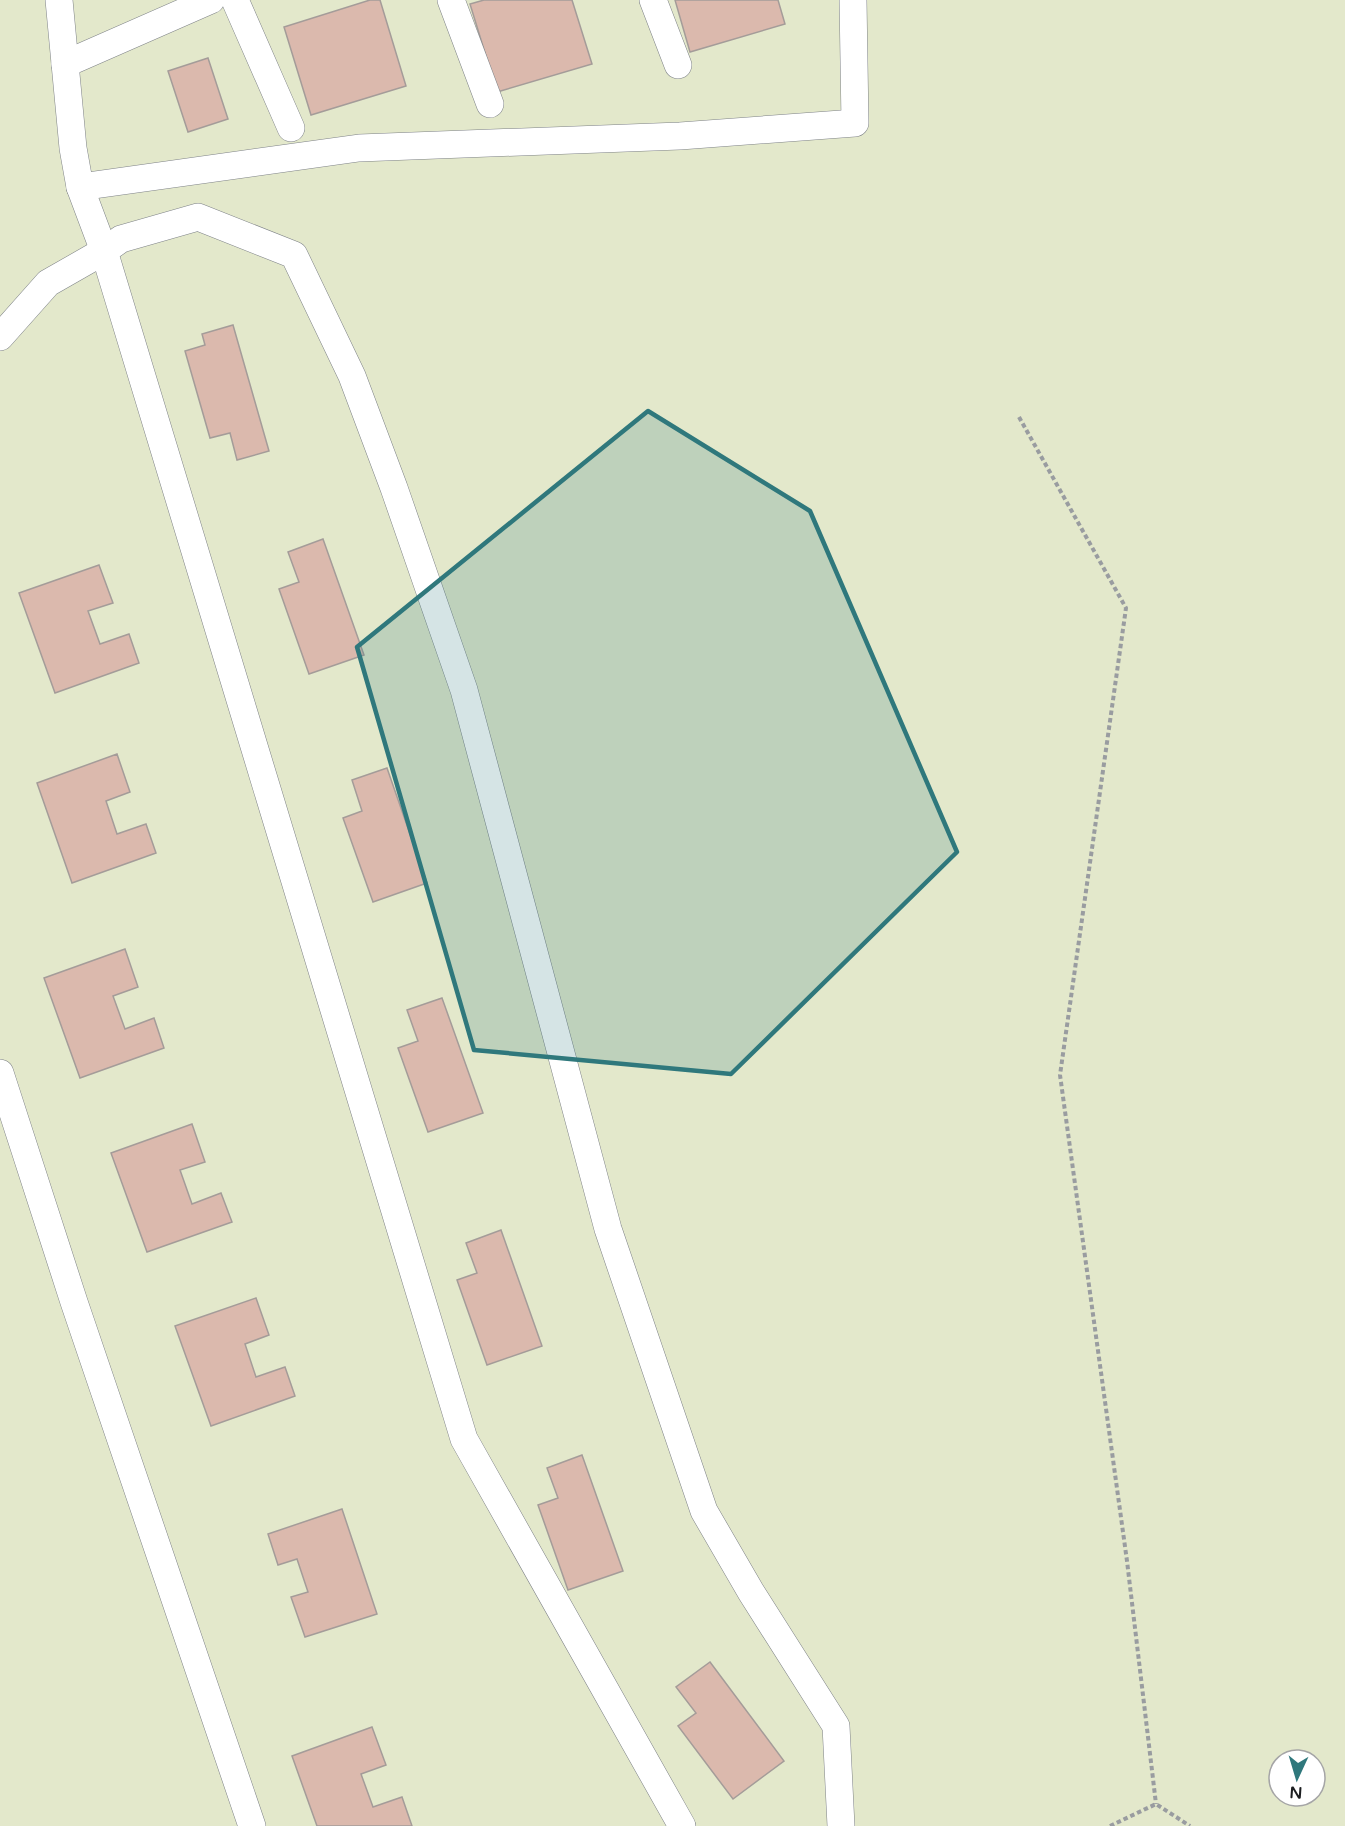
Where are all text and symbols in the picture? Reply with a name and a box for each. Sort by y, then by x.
north arrow [1267,1748,1327,1808]
text: N [1289,1782,1303,1802]

